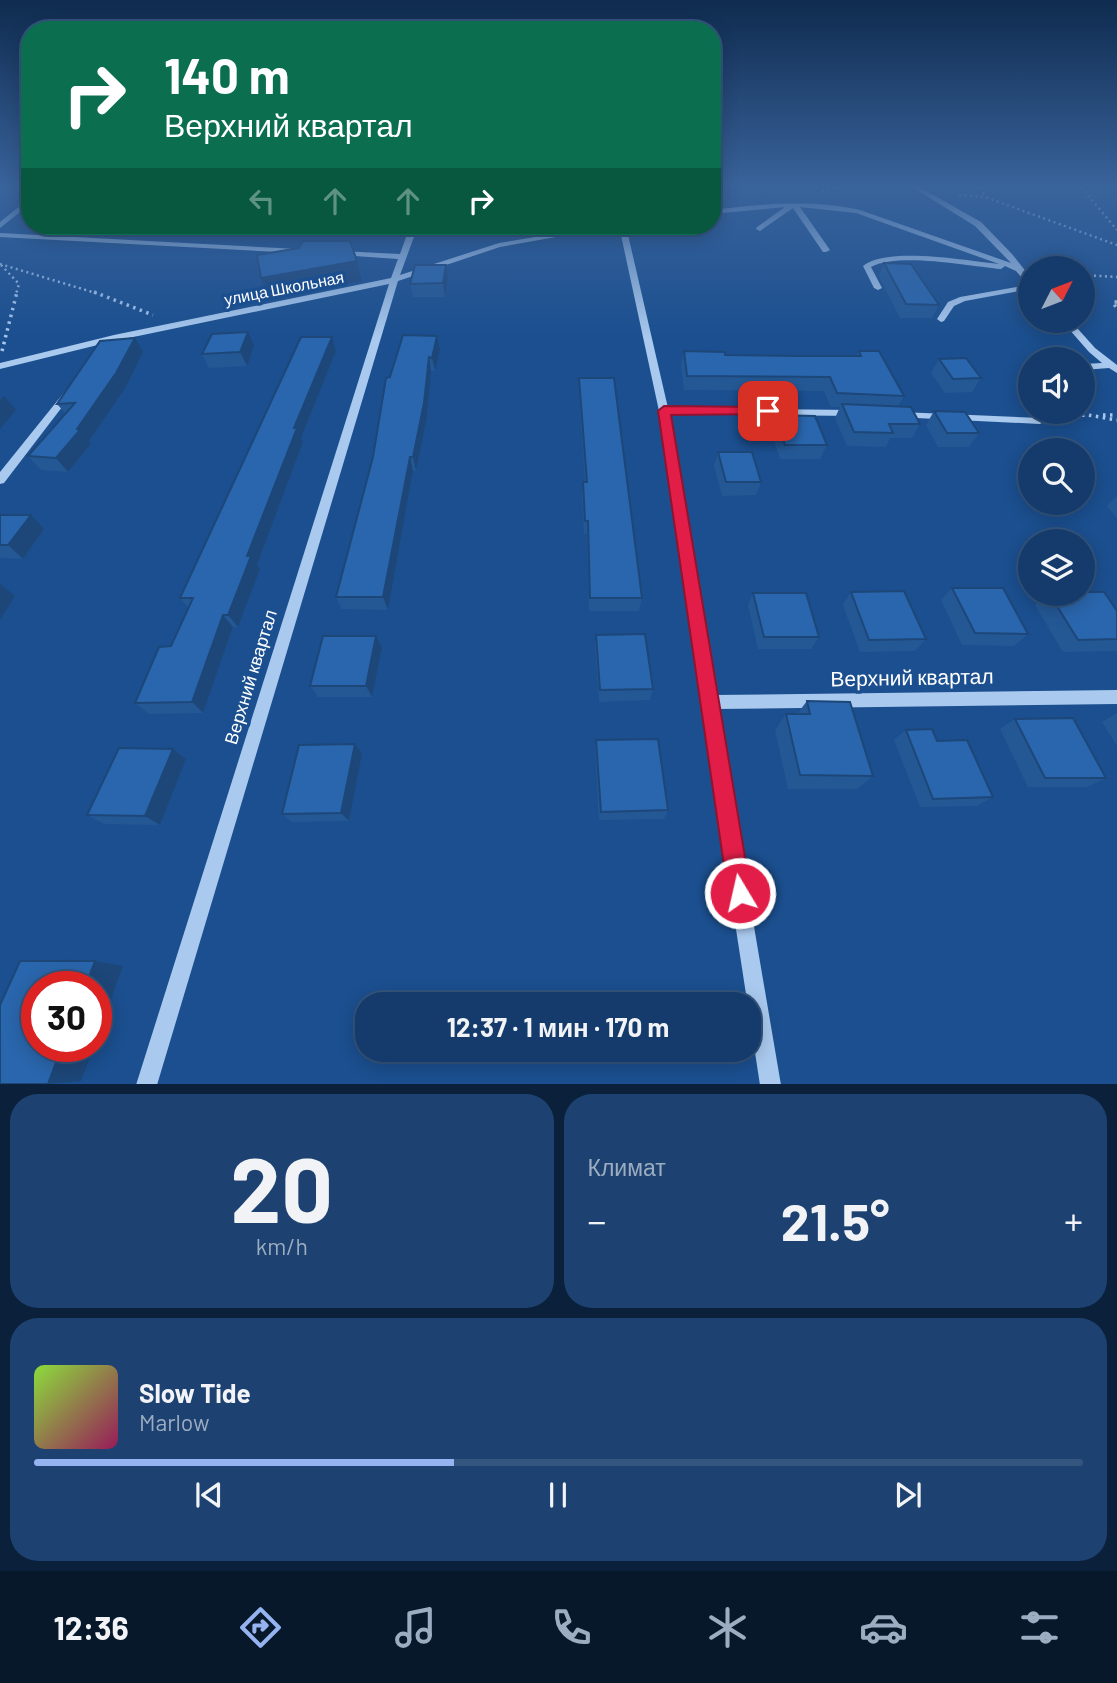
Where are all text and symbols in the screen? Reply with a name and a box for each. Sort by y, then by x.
text: 140 m [164,45,290,104]
icon: right [49,49,140,140]
text: Верхний квартал [164,105,413,143]
icon: left [243,182,281,220]
icon: ahead [316,182,354,220]
icon: ahead [389,182,427,220]
icon: right [462,182,500,220]
north arrow [1018,256,1096,332]
map controls [1018,256,1095,606]
street label: улица Школьная [222,267,345,308]
button: sound [1018,347,1095,424]
pin [738,381,798,441]
icon: arrive [749,392,787,430]
button: search [1018,438,1095,515]
button: layers [1018,529,1095,606]
street label: Верхний квартал [219,607,281,747]
street label: Верхний квартал [830,663,994,690]
position arrow [703,856,777,930]
speed limit sign: 30 [21,971,112,1062]
text: 12:37 · 1 мин · 170 m [447,1011,669,1042]
text: 20 [230,1132,333,1241]
text: Климат [588,1153,666,1181]
text: 21.5° [781,1189,890,1251]
text: − [588,1197,607,1243]
text: + [1064,1197,1083,1243]
text: km/h [256,1232,308,1260]
text: Slow Tide [139,1377,251,1408]
text: Marlow [139,1408,210,1436]
icon: previous [190,1476,228,1514]
icon: pause [539,1476,577,1514]
icon: next [889,1476,927,1514]
icon: directions [236,1603,285,1652]
icon: music [391,1603,440,1652]
icon: phone [547,1603,596,1652]
icon: climate [703,1603,752,1652]
icon: car [859,1603,908,1652]
icon: filters [1015,1603,1064,1652]
text: 12:36 [53,1608,129,1646]

